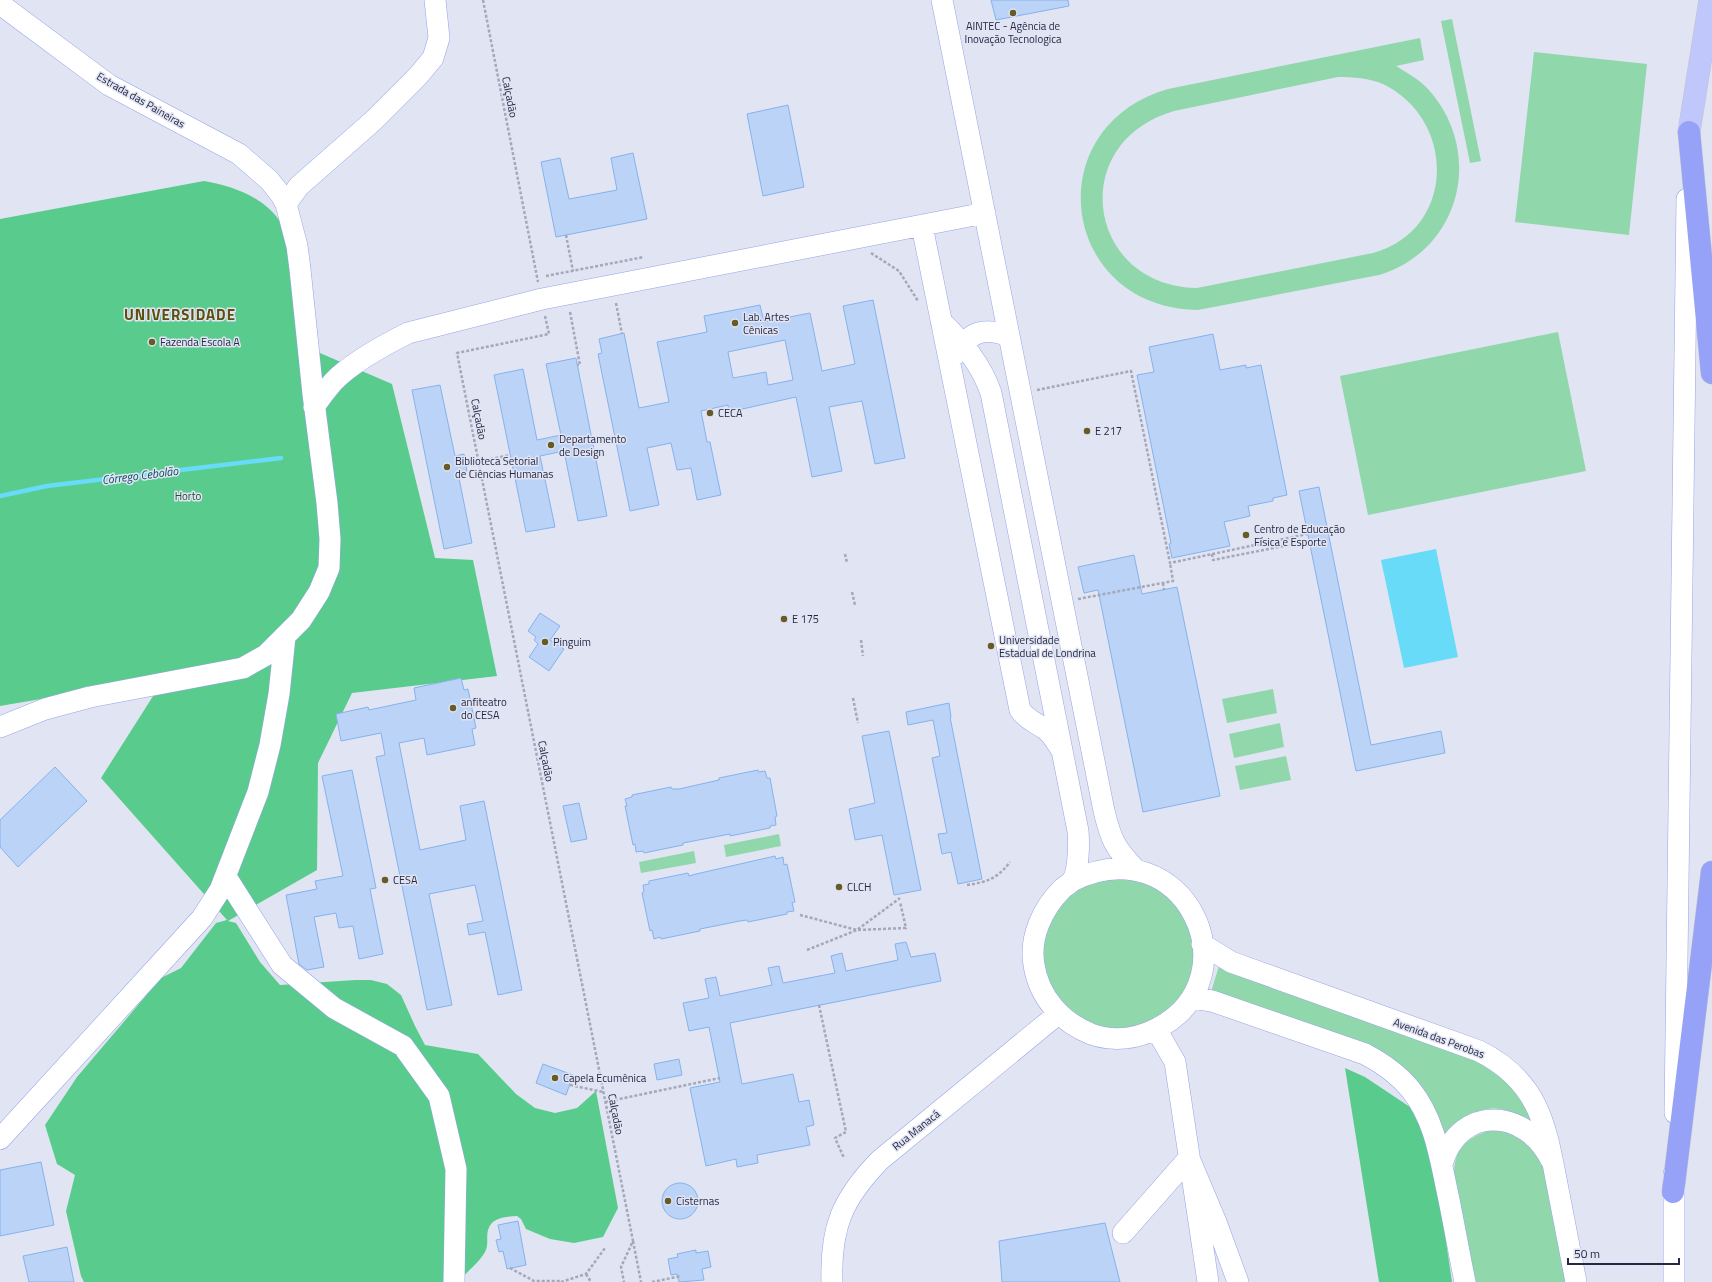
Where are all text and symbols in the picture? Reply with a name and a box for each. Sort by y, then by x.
marker: AINTEC - Agência de Inovação Tecnologica [1008,8,1018,18]
place label: AINTEC - Agência de Inovação Tecnologica [964,18,1062,47]
street label: Estrada das Paineiras [94,68,188,132]
street label: Calçadão [498,75,522,119]
district label: UNIVERSIDADE [124,303,236,326]
place label: Lab. Artes Cênicas [743,309,789,338]
marker: Lab. Artes Cênicas [730,318,740,328]
place label: Fazenda Escola A [160,334,240,350]
marker: Fazenda Escola A [147,337,157,347]
street label: Calçadão [467,397,491,441]
place label: CECA [718,405,743,421]
marker: CECA [705,408,715,418]
place label: E 217 [1095,423,1122,439]
marker: E 217 [1082,426,1092,436]
place label: Departamento de Design [559,431,627,460]
marker: Departamento de Design [546,440,556,450]
place label: Biblioteca Setorial de Ciências Humanas [455,453,553,482]
water label: Córrego Cebolão [101,461,180,489]
marker: Biblioteca Setorial de Ciências Humanas [442,462,452,472]
park label: Horto [175,488,202,504]
place label: Centro de Educação Física e Esporte [1254,521,1345,550]
marker: Centro de Educação Física e Esporte [1241,530,1251,540]
place label: E 175 [792,611,819,627]
marker: E 175 [779,614,789,624]
place label: Universidade Estadual de Londrina [999,632,1096,661]
place label: Pinguim [553,634,591,650]
marker: Pinguim [540,637,550,647]
marker: Universidade Estadual de Londrina [986,641,996,651]
place label: anfiteatro do CESA [461,694,507,723]
marker: anfiteatro do CESA [448,703,458,713]
street label: Calçadão [534,739,558,783]
place label: CESA [393,872,418,888]
marker: CESA [380,875,390,885]
place label: CLCH [847,879,872,895]
marker: CLCH [834,882,844,892]
street label: Avenida das Perobas [1391,1014,1487,1062]
place label: Capela Ecumênica [563,1070,647,1086]
marker: Capela Ecumênica [550,1073,560,1083]
street label: Calçadão [604,1092,628,1136]
street label: Rua Manacá [889,1106,944,1154]
place label: Cisternas [676,1193,719,1209]
marker: Cisternas [663,1196,673,1206]
scale bar [1568,1240,1679,1266]
text: 50 m [1574,1244,1600,1263]

